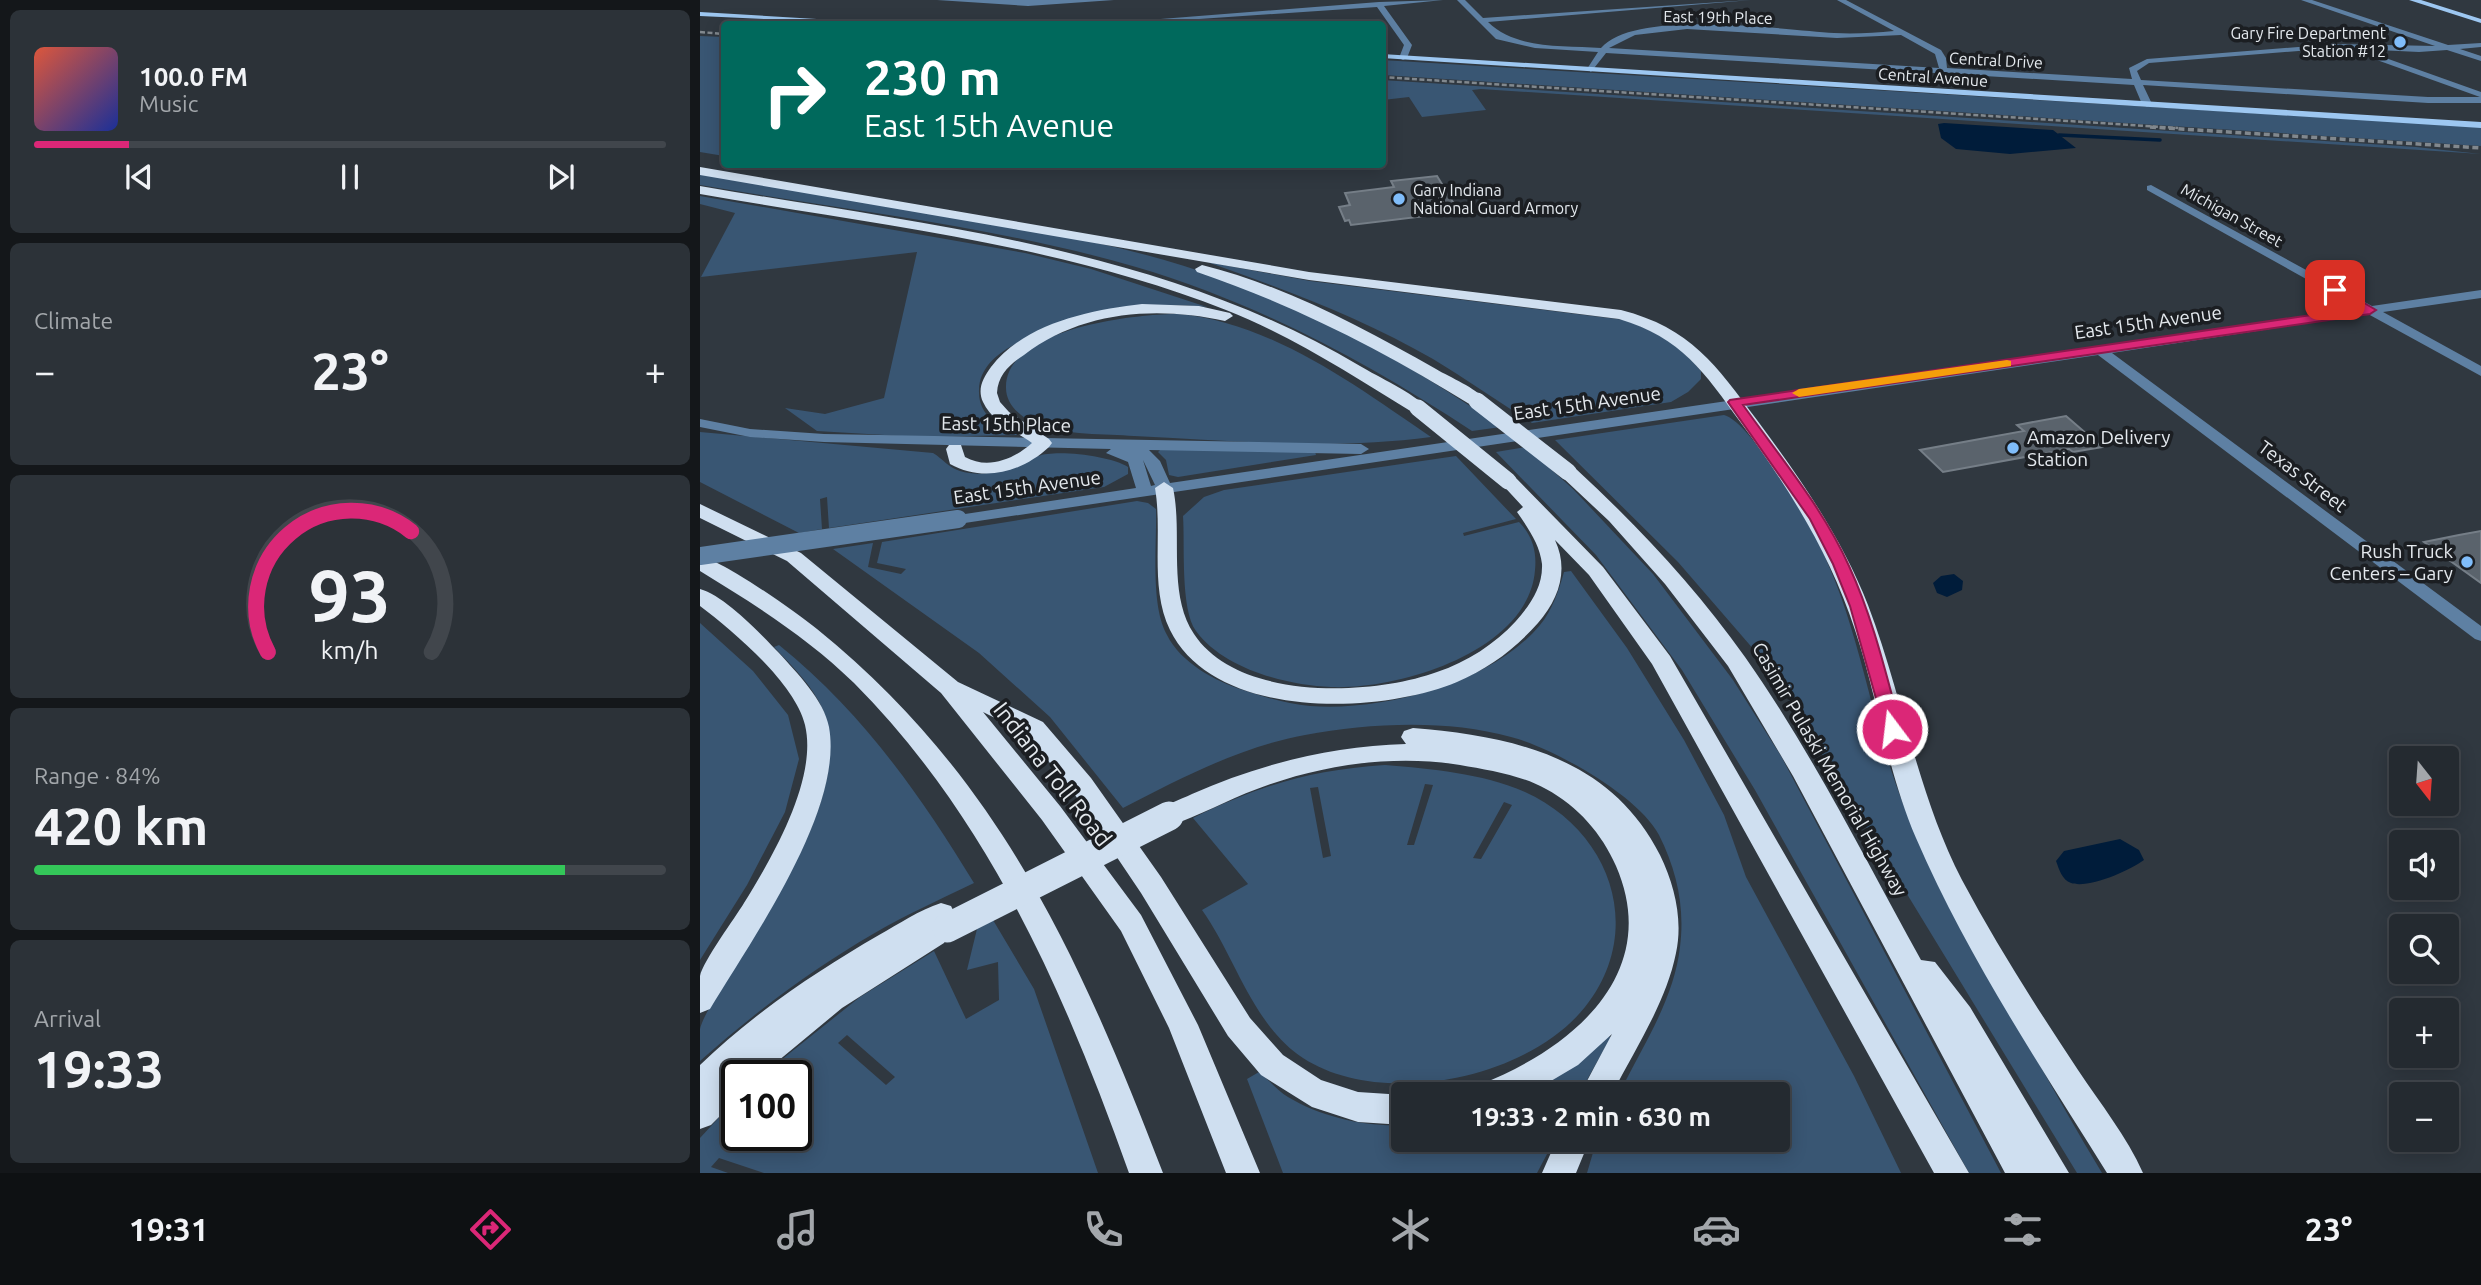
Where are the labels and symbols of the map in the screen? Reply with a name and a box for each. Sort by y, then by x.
street label: East 19th Place [1663,7,1773,27]
place label: Gary Fire Department Station #12 [2230,24,2387,60]
marker: Gary Fire Department Station #12 [2392,34,2408,50]
street label: Central Drive [1949,49,2043,71]
street label: Central Avenue [1877,64,1989,90]
street label: Michigan Street [2178,180,2286,251]
place label: Gary Indiana National Guard Armory [1413,181,1578,217]
marker: Gary Indiana National Guard Armory [1391,191,1407,207]
pin [2305,260,2365,320]
street label: East 15th Avenue [2073,301,2223,343]
street label: East 15th Avenue [1512,382,1662,424]
street label: East 15th Place [941,412,1071,436]
place label: Amazon Delivery Station [2027,426,2170,470]
street label: Texas Street [2254,436,2352,517]
marker: Amazon Delivery Station [2005,440,2021,456]
street label: East 15th Avenue [952,466,1102,508]
place label: Rush Truck Centers – Gary [2329,540,2453,584]
marker: Rush Truck Centers – Gary [2459,554,2475,570]
street label: Casimir Pulaski Memorial Highway [1748,638,1912,900]
position arrow [1855,692,1929,766]
street label: Indiana Toll Road [989,697,1117,851]
north arrow [2389,746,2459,816]
speed limit sign: 100 [721,1060,812,1151]

